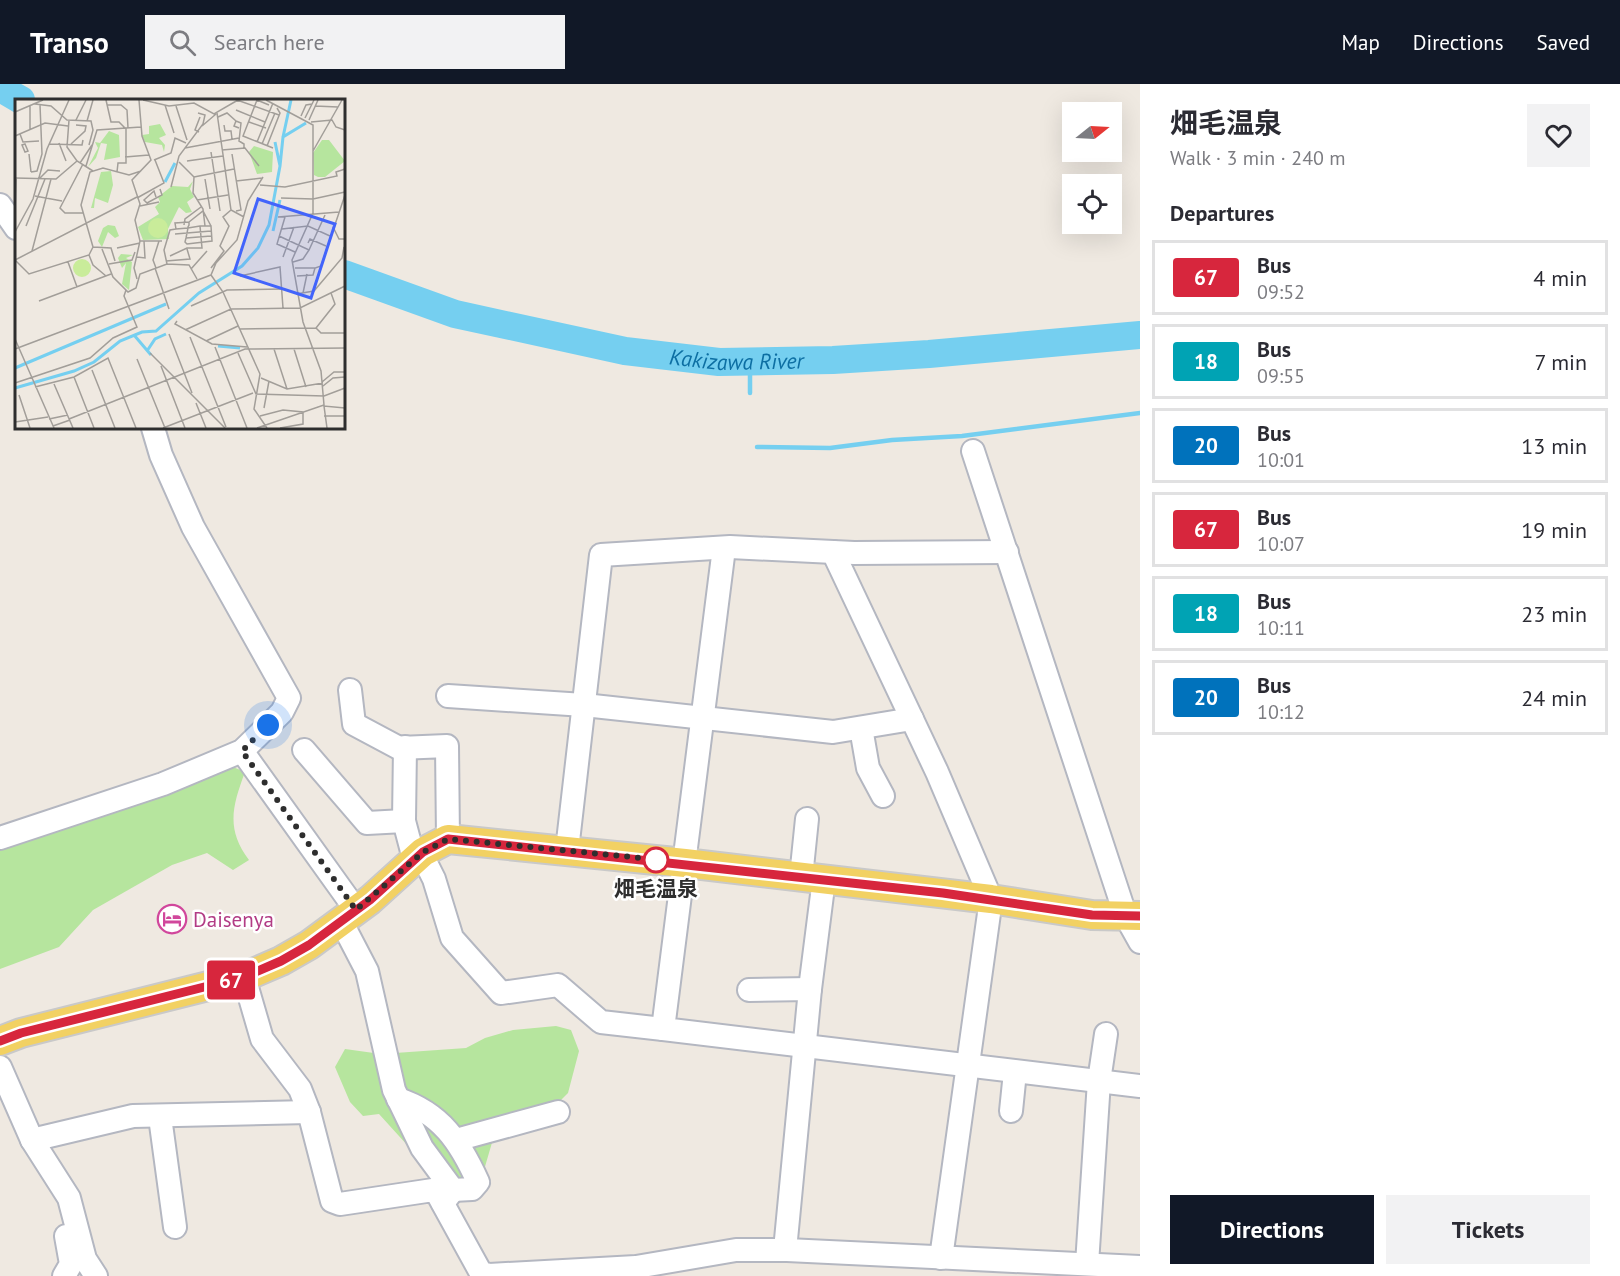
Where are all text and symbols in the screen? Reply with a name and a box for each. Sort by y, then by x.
search box [145,15,565,69]
text: Transo [30,24,109,61]
icon: search [166,26,199,59]
text: Search here [214,28,325,56]
text: Map [1341,29,1380,56]
text: Directions [1413,29,1504,56]
text: Saved [1537,29,1590,56]
inset map [15,99,345,429]
north arrow [1062,102,1122,162]
map controls [1062,102,1122,234]
text: 畑毛温泉 [1170,104,1282,141]
button: heart [1527,104,1590,167]
text: Walk · 3 min · 240 m [1170,145,1346,171]
button: locate [1062,174,1122,234]
text: Departures [1170,199,1274,227]
text: Bus [1257,251,1291,279]
text: 67 [1194,264,1218,291]
text: 4 min [1533,264,1587,292]
text: 09:52 [1257,279,1305,305]
text: Bus [1257,335,1291,363]
water label: Kakizawa River [668,342,806,376]
text: 18 [1194,348,1218,375]
text: 7 min [1535,348,1587,376]
text: 09:55 [1257,363,1305,389]
text: Bus [1257,419,1291,447]
text: 20 [1194,432,1218,459]
text: 13 min [1521,432,1587,460]
text: 10:01 [1257,447,1305,473]
text: Bus [1257,503,1291,531]
text: 67 [1194,516,1218,543]
text: 19 min [1521,516,1587,544]
text: 10:07 [1257,531,1305,557]
text: Bus [1257,587,1291,615]
text: 18 [1194,600,1218,627]
text: 23 min [1521,600,1587,628]
text: 10:11 [1257,615,1305,641]
text: Bus [1257,671,1291,699]
text: 20 [1194,684,1218,711]
text: 24 min [1521,684,1587,712]
text: 10:12 [1257,699,1305,725]
your location [253,710,283,740]
marker: 畑毛温泉 [643,847,669,873]
place label: 畑毛温泉 [614,875,698,902]
hotel icon: Daisenya [156,903,188,935]
place label: Daisenya [193,906,274,933]
line badge: 67 [204,960,258,1000]
text: 67 [219,967,243,994]
button: Directions [1170,1195,1374,1264]
button: Tickets [1386,1195,1590,1264]

